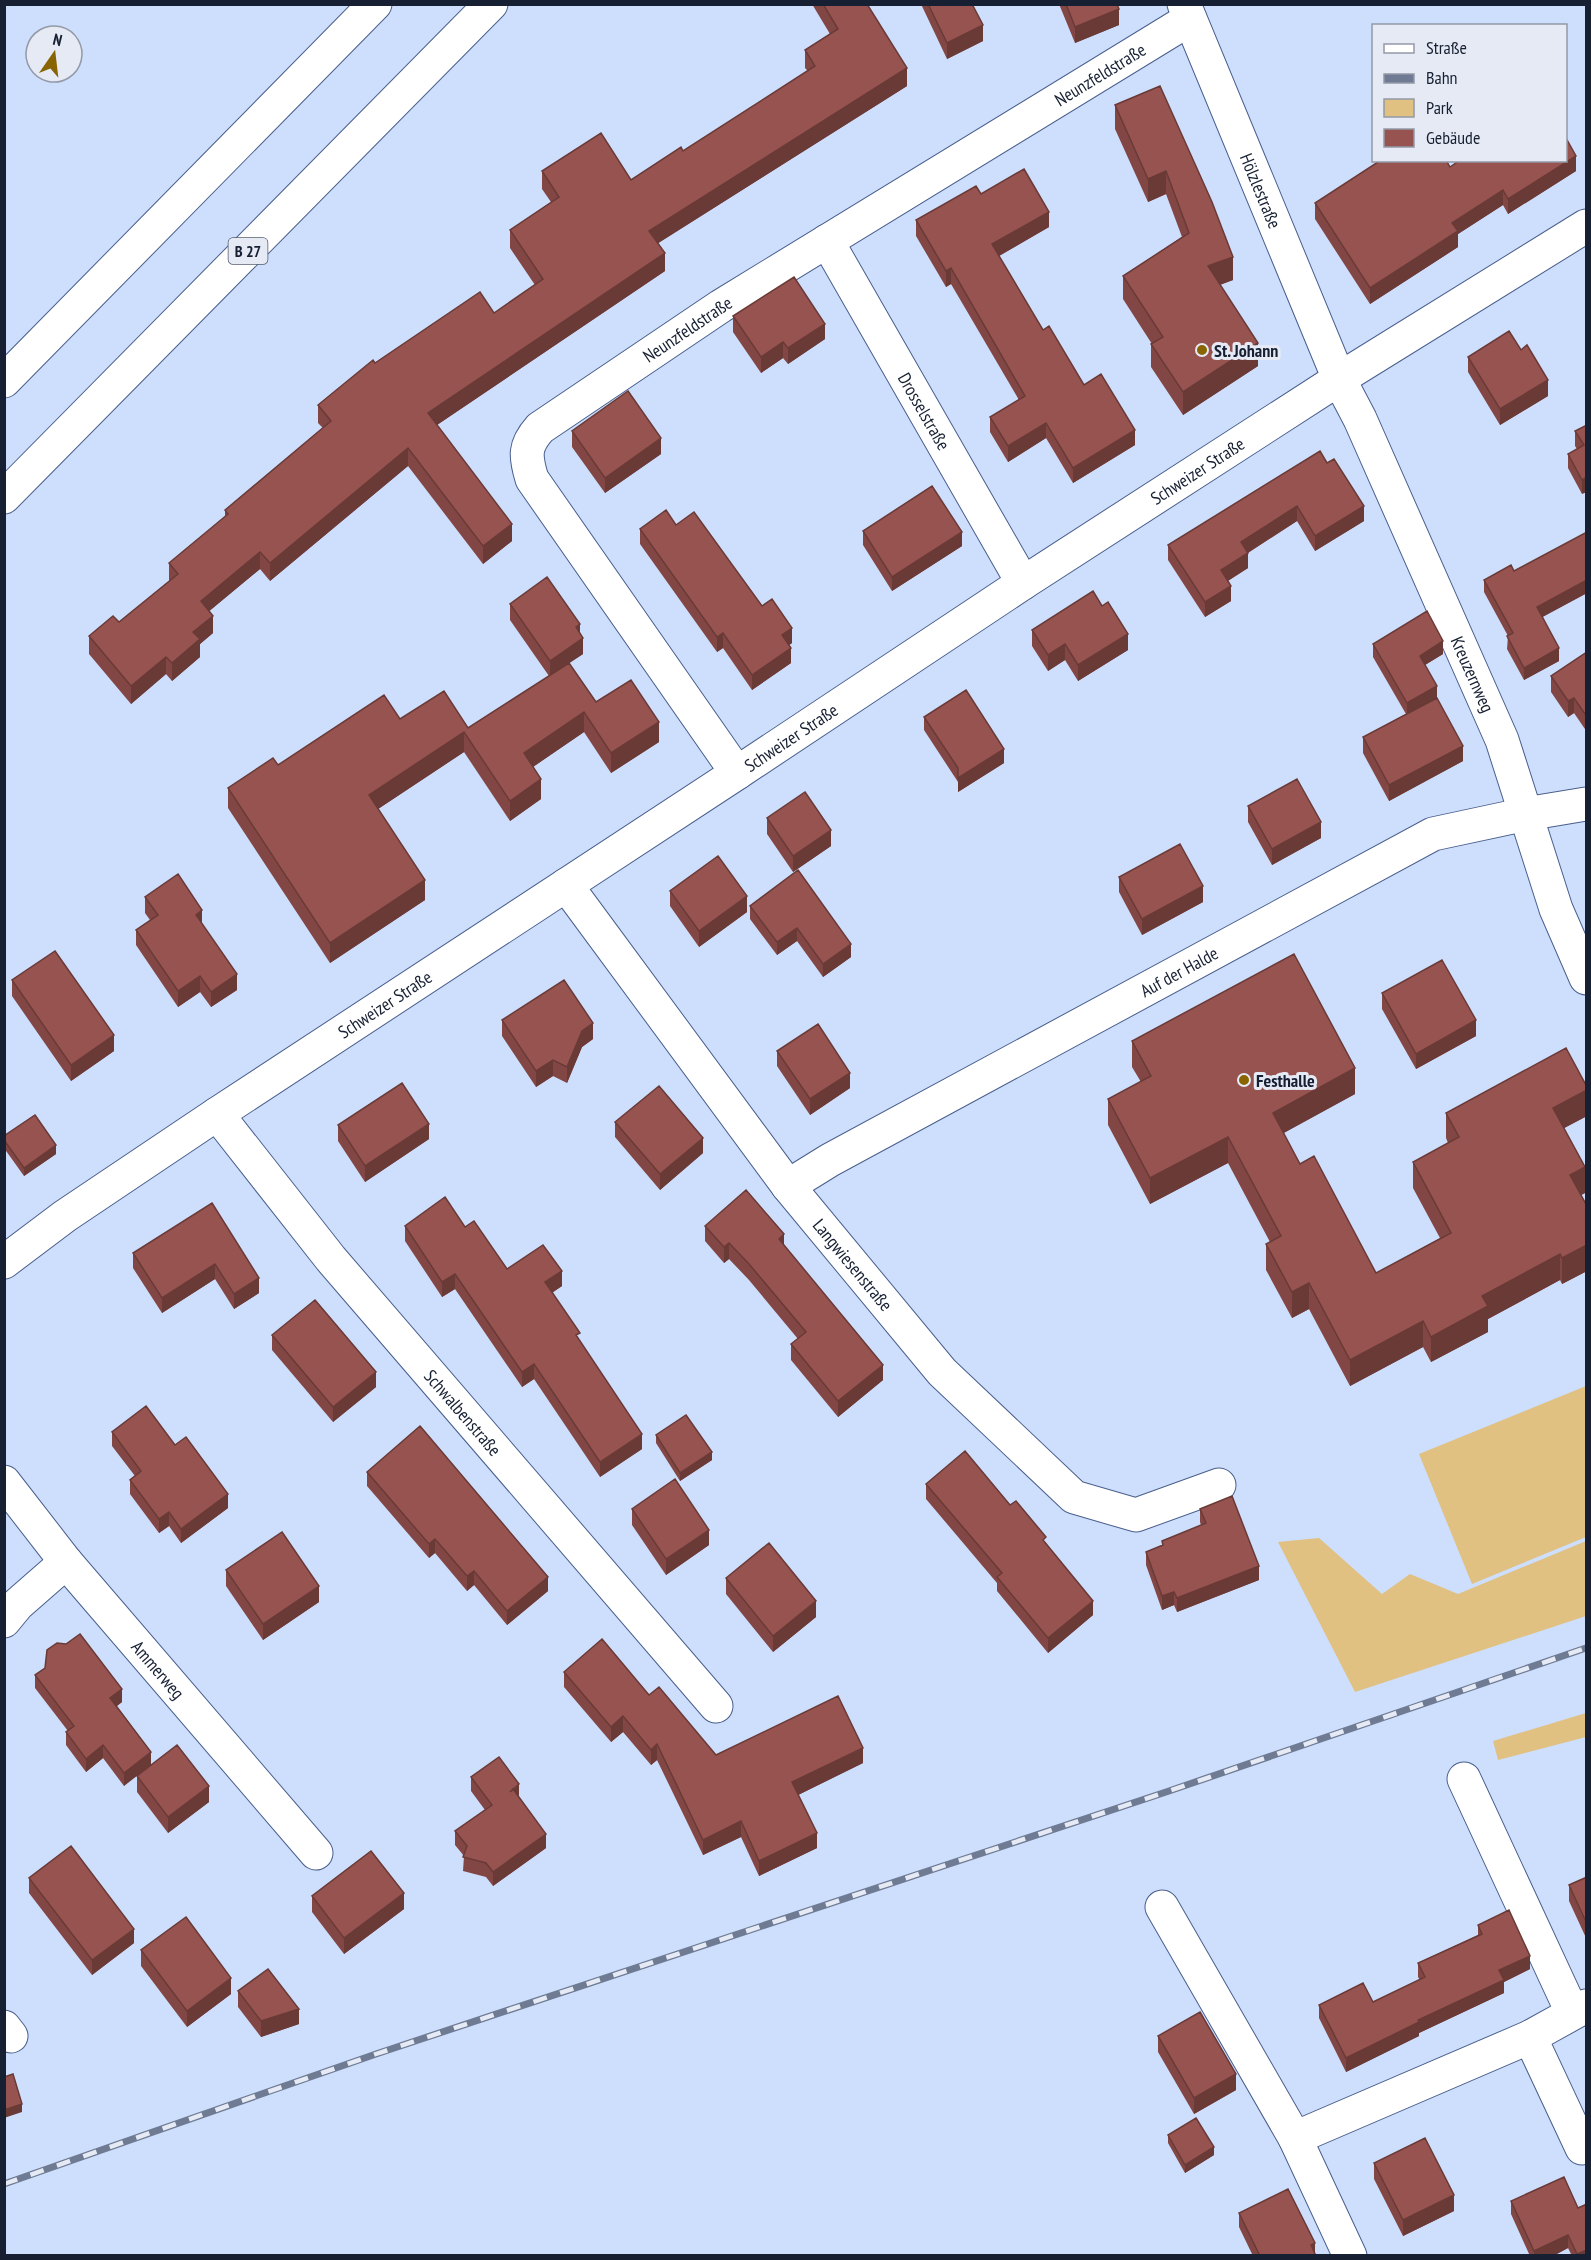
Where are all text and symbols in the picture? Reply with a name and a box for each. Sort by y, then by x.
north arrow [24,24,84,84]
legend [1372,24,1567,162]
text: N [51,29,64,50]
text: Straße [1426,36,1467,59]
street label: Neunzfeldstraße [1050,38,1150,111]
text: Bahn [1426,66,1458,89]
text: Park [1426,96,1453,119]
text: Gebäude [1426,126,1480,149]
street label: Hölzlestraße [1235,150,1287,232]
road number: B 27 [228,238,268,264]
street label: Neunzfeldstraße [638,291,736,367]
place label: St. Johann [1214,339,1278,362]
marker: St. Johann [1195,343,1209,357]
street label: Drosselstraße [893,368,956,454]
street label: Schweizer Straße [1146,432,1249,509]
street label: Kreuzernweg [1446,633,1500,716]
street label: Schweizer Straße [740,698,842,776]
street label: Auf der Halde [1136,941,1222,1002]
street label: Schweizer Straße [333,965,436,1043]
place label: Festhalle [1256,1069,1315,1092]
marker: Festhalle [1237,1073,1251,1087]
street label: Langwiesenstraße [808,1214,898,1315]
street label: Schwalbenstraße [420,1365,507,1460]
street label: Ammerweg [127,1636,190,1704]

